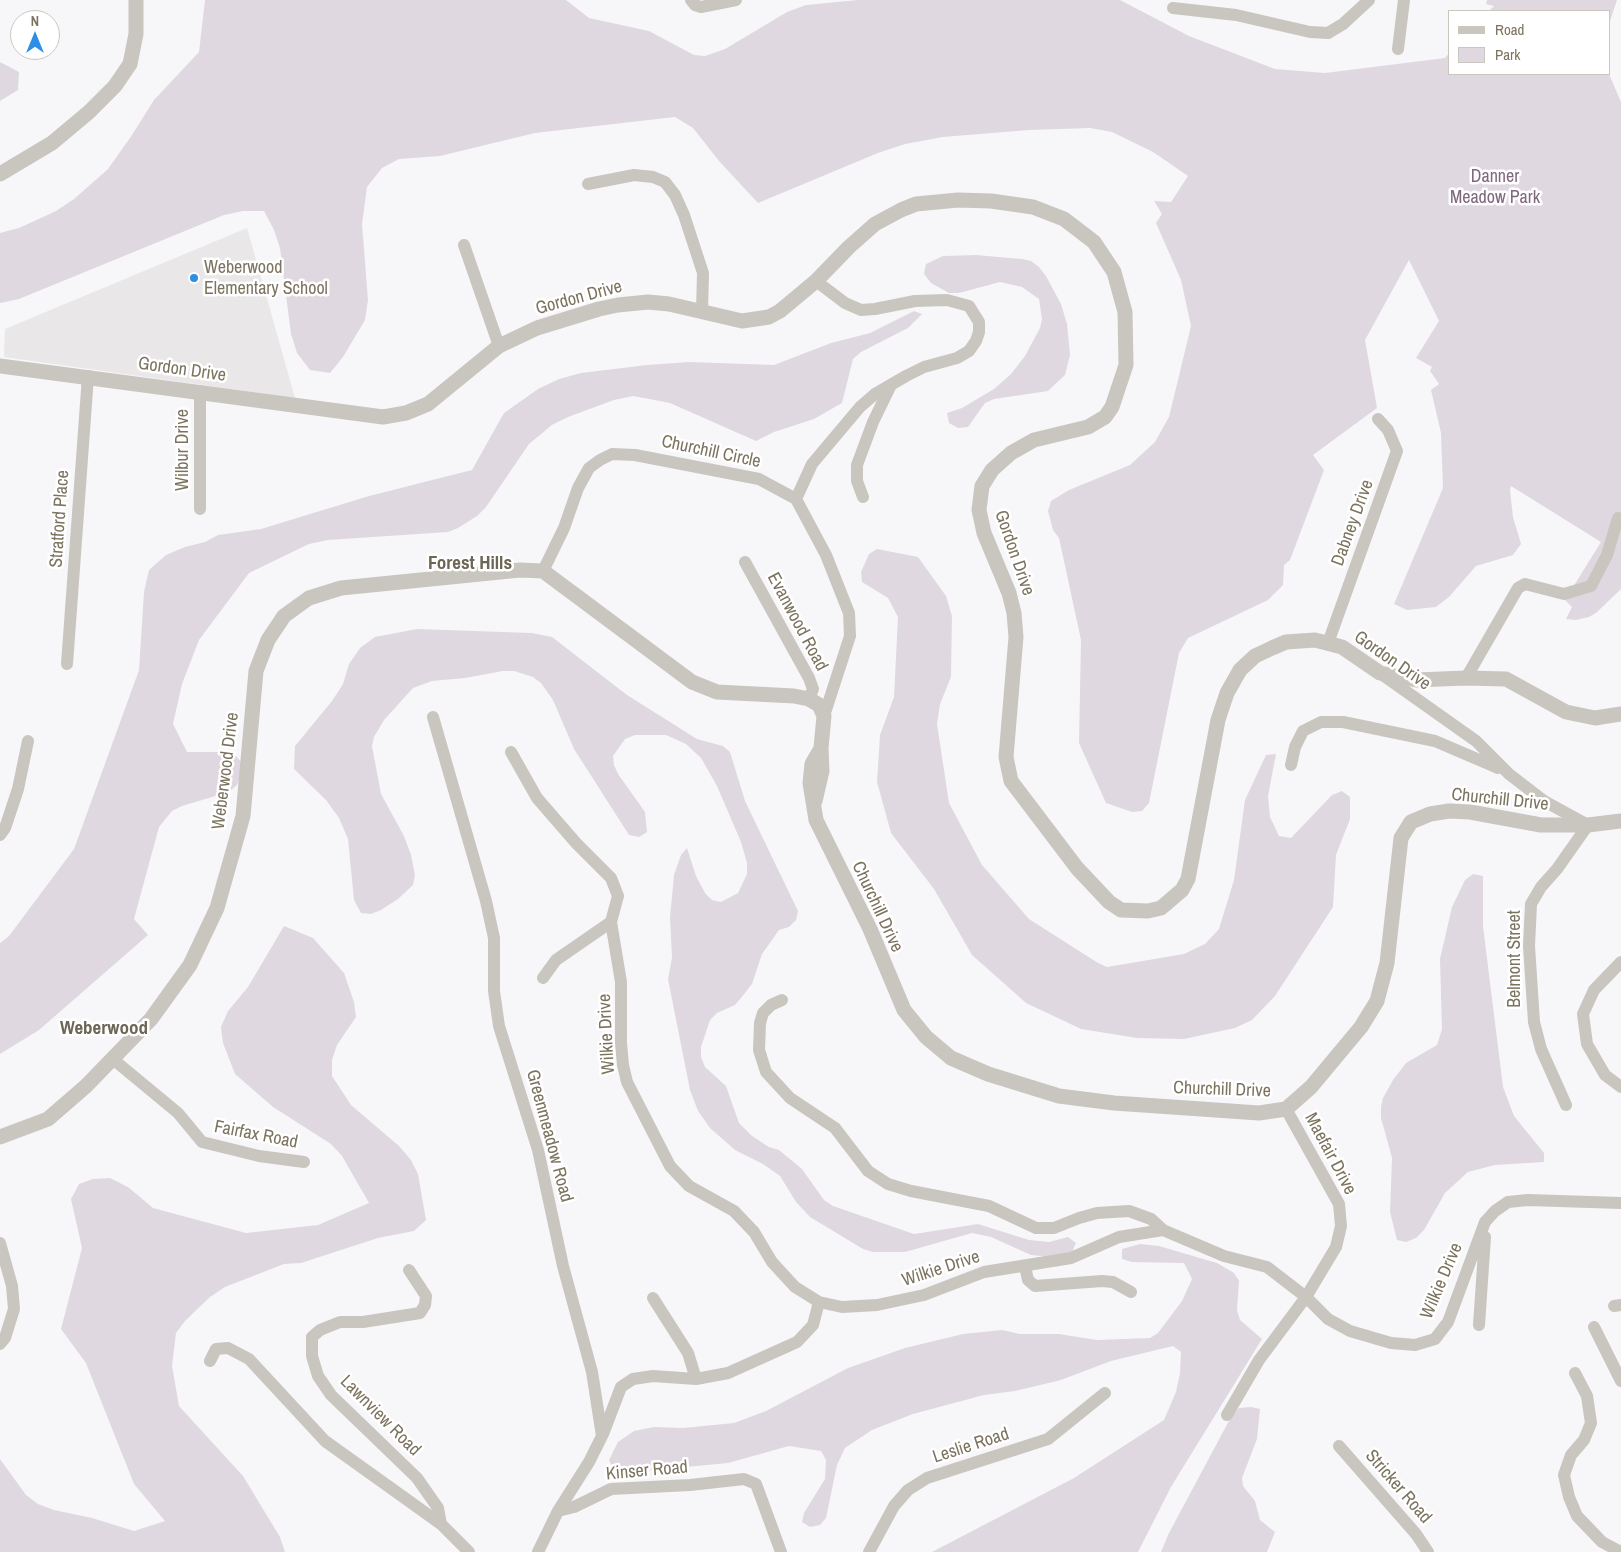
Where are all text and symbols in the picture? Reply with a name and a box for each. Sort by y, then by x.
north arrow [10,10,60,60]
legend [1448,10,1611,75]
text: N [31,12,39,30]
text: Road [1495,19,1524,40]
text: Park [1495,44,1520,65]
park label: Danner Meadow Park [1450,166,1540,208]
place label: Weberwood Elementary School [204,257,328,300]
marker: Weberwood Elementary School [188,272,200,284]
street label: Gordon Drive [533,276,625,320]
street label: Gordon Drive [137,353,227,387]
street label: Wilbur Drive [172,409,194,491]
street label: Churchill Circle [659,431,763,473]
street label: Stratford Place [46,470,74,568]
street label: Dabney Drive [1327,477,1379,569]
street label: Gordon Drive [989,508,1039,598]
district label: Forest Hills [428,553,512,575]
street label: Evanwood Road [762,569,832,675]
street label: Gordon Drive [1350,627,1434,695]
street label: Weberwood Drive [208,711,244,831]
street label: Churchill Drive [1450,784,1550,816]
street label: Churchill Drive [847,858,907,956]
street label: Belmont Street [1504,910,1526,1008]
street label: Wilkie Drive [594,993,620,1075]
district label: Weberwood [60,1018,148,1040]
street label: Greenmeadow Road [521,1067,577,1205]
street label: Churchill Drive [1173,1078,1271,1102]
street label: Maefair Drive [1299,1109,1361,1199]
street label: Fairfax Road [212,1116,300,1154]
street label: Wilkie Drive [1416,1240,1468,1322]
street label: Wilkie Drive [899,1246,983,1292]
street label: Lawnview Road [335,1371,425,1461]
street label: Leslie Road [930,1424,1012,1468]
street label: Stricker Road [1360,1446,1436,1528]
street label: Kinser Road [605,1457,689,1485]

